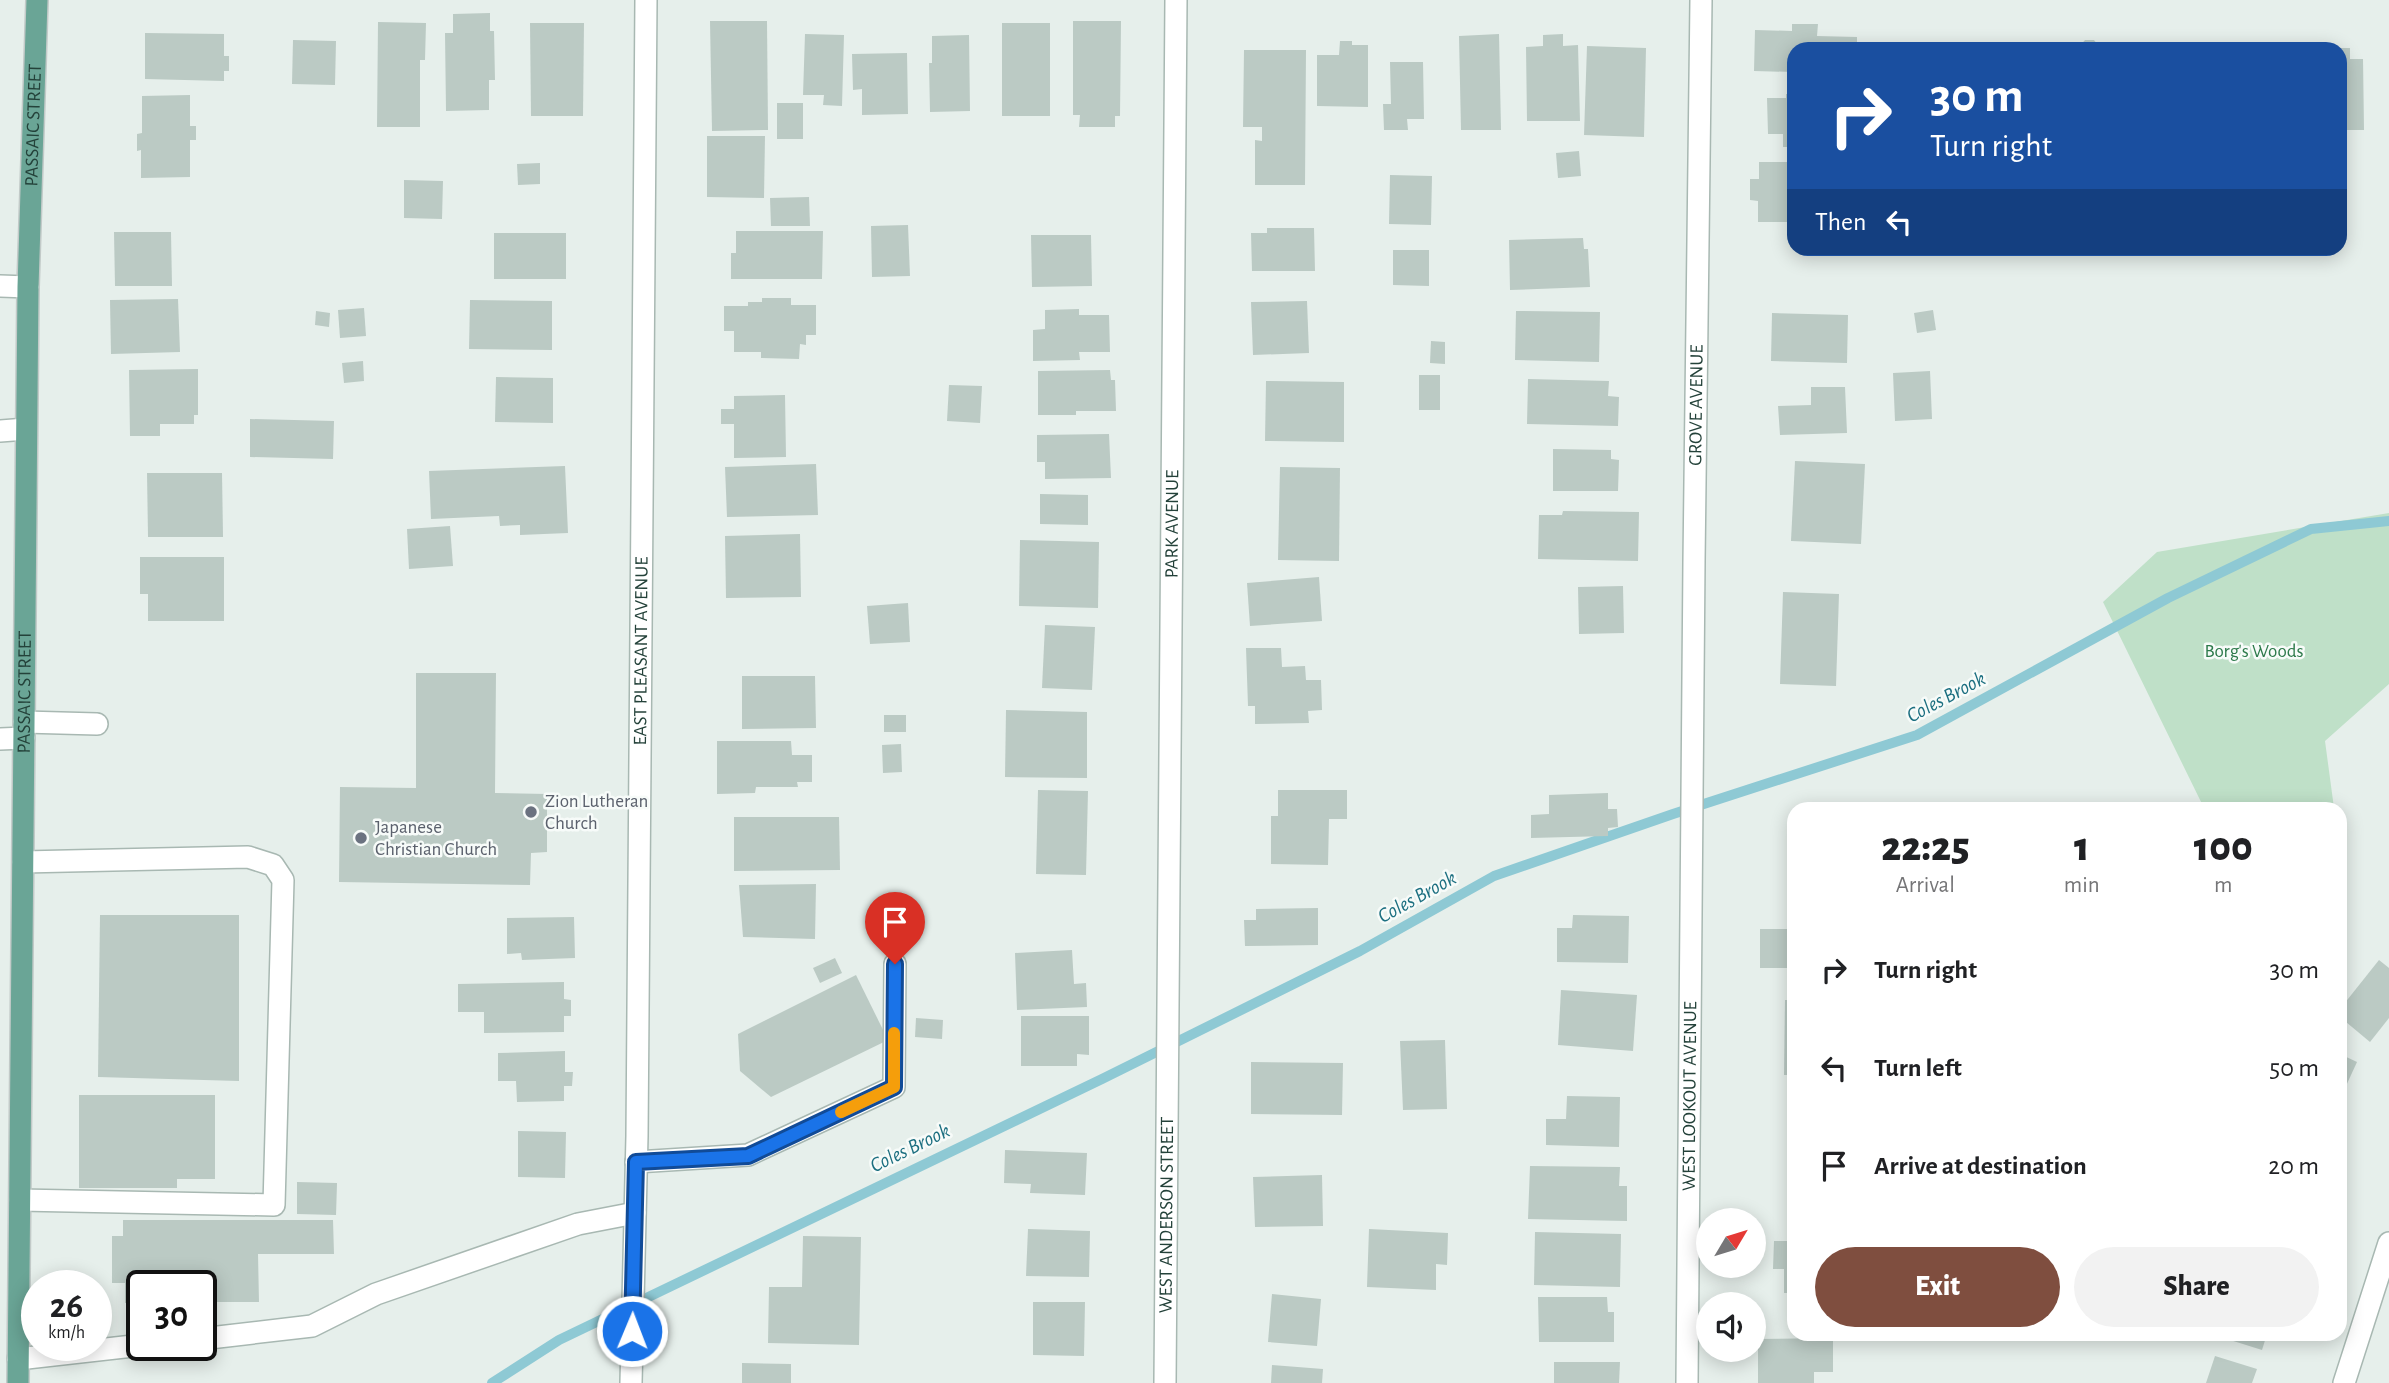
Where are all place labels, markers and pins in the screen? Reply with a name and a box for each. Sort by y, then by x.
place label: Zion Lutheran Church [545,792,648,833]
marker: Zion Lutheran Church [523,804,539,820]
place label: Japanese Christian Church [375,818,497,859]
marker: Japanese Christian Church [353,830,369,846]
pin [865,892,925,964]

